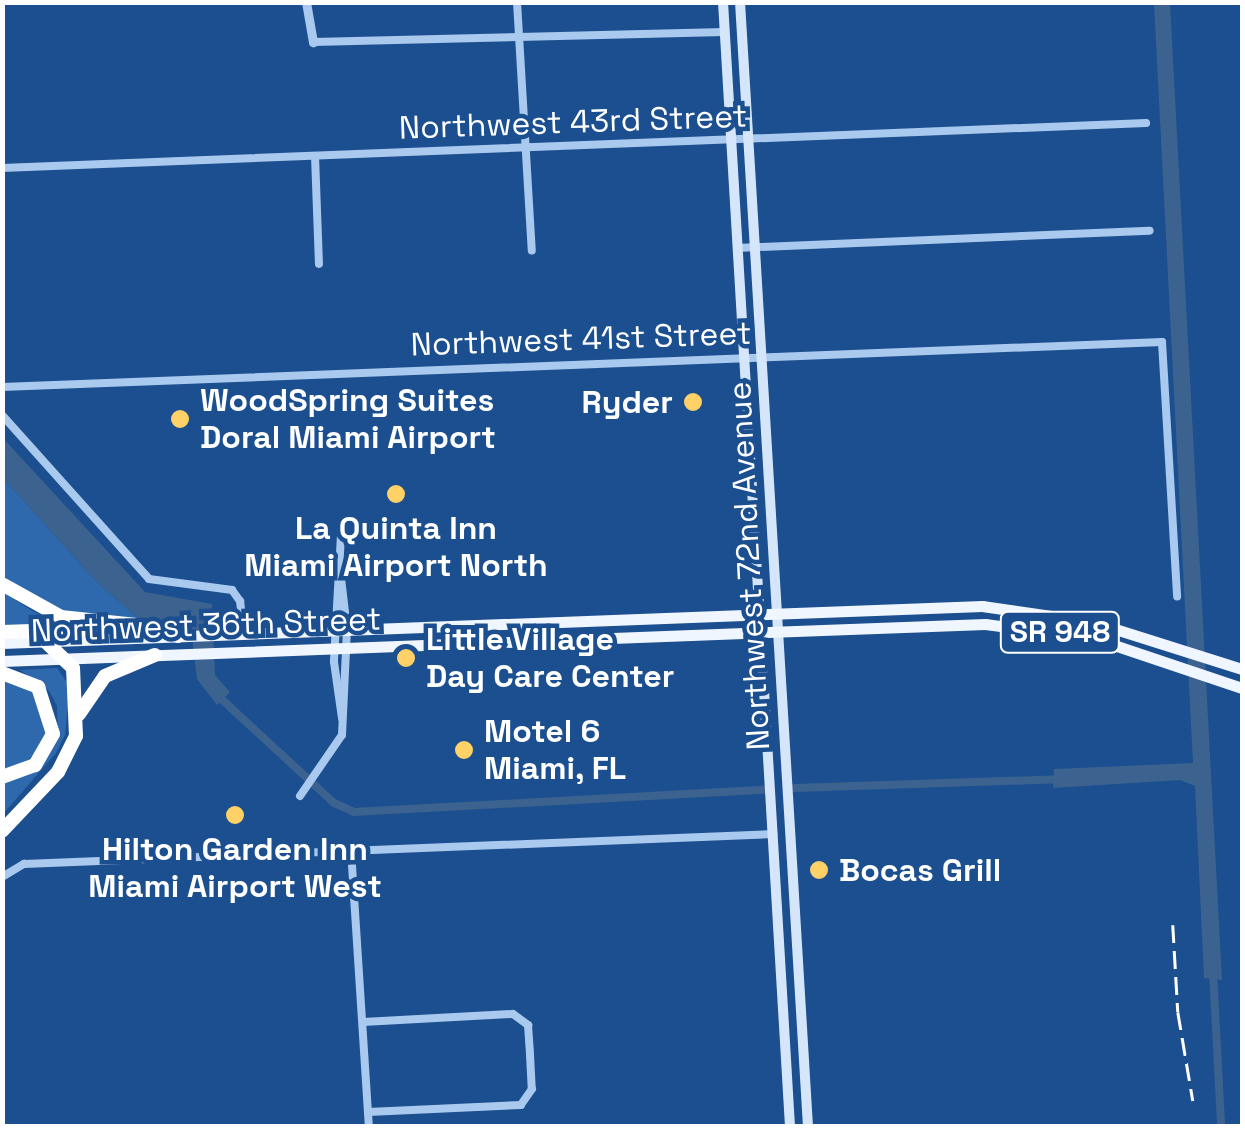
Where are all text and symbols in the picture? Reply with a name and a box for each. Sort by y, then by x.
street label: Northwest 43rd Street [398,97,748,147]
street label: Northwest 41st Street [410,314,752,364]
street label: Northwest 72nd Avenue [720,381,778,751]
place label: WoodSpring Suites Doral Miami Airport [200,382,496,457]
place label: Ryder [582,383,673,421]
marker: Ryder [682,391,704,413]
marker: WoodSpring Suites Doral Miami Airport [169,408,191,430]
marker: La Quinta Inn Miami Airport North [385,483,407,505]
place label: La Quinta Inn Miami Airport North [244,510,548,585]
street label: Northwest 36th Street [30,600,382,650]
road number: SR 948 [998,607,1122,657]
place label: Little Village Day Care Center [426,621,674,696]
marker: Little Village Day Care Center [395,647,417,669]
place label: Motel 6 Miami, FL [484,713,627,788]
marker: Motel 6 Miami, FL [453,739,475,761]
marker: Hilton Garden Inn Miami Airport West [224,804,246,826]
place label: Hilton Garden Inn Miami Airport West [88,831,382,906]
place label: Bocas Grill [839,851,1001,889]
marker: Bocas Grill [808,859,830,881]

